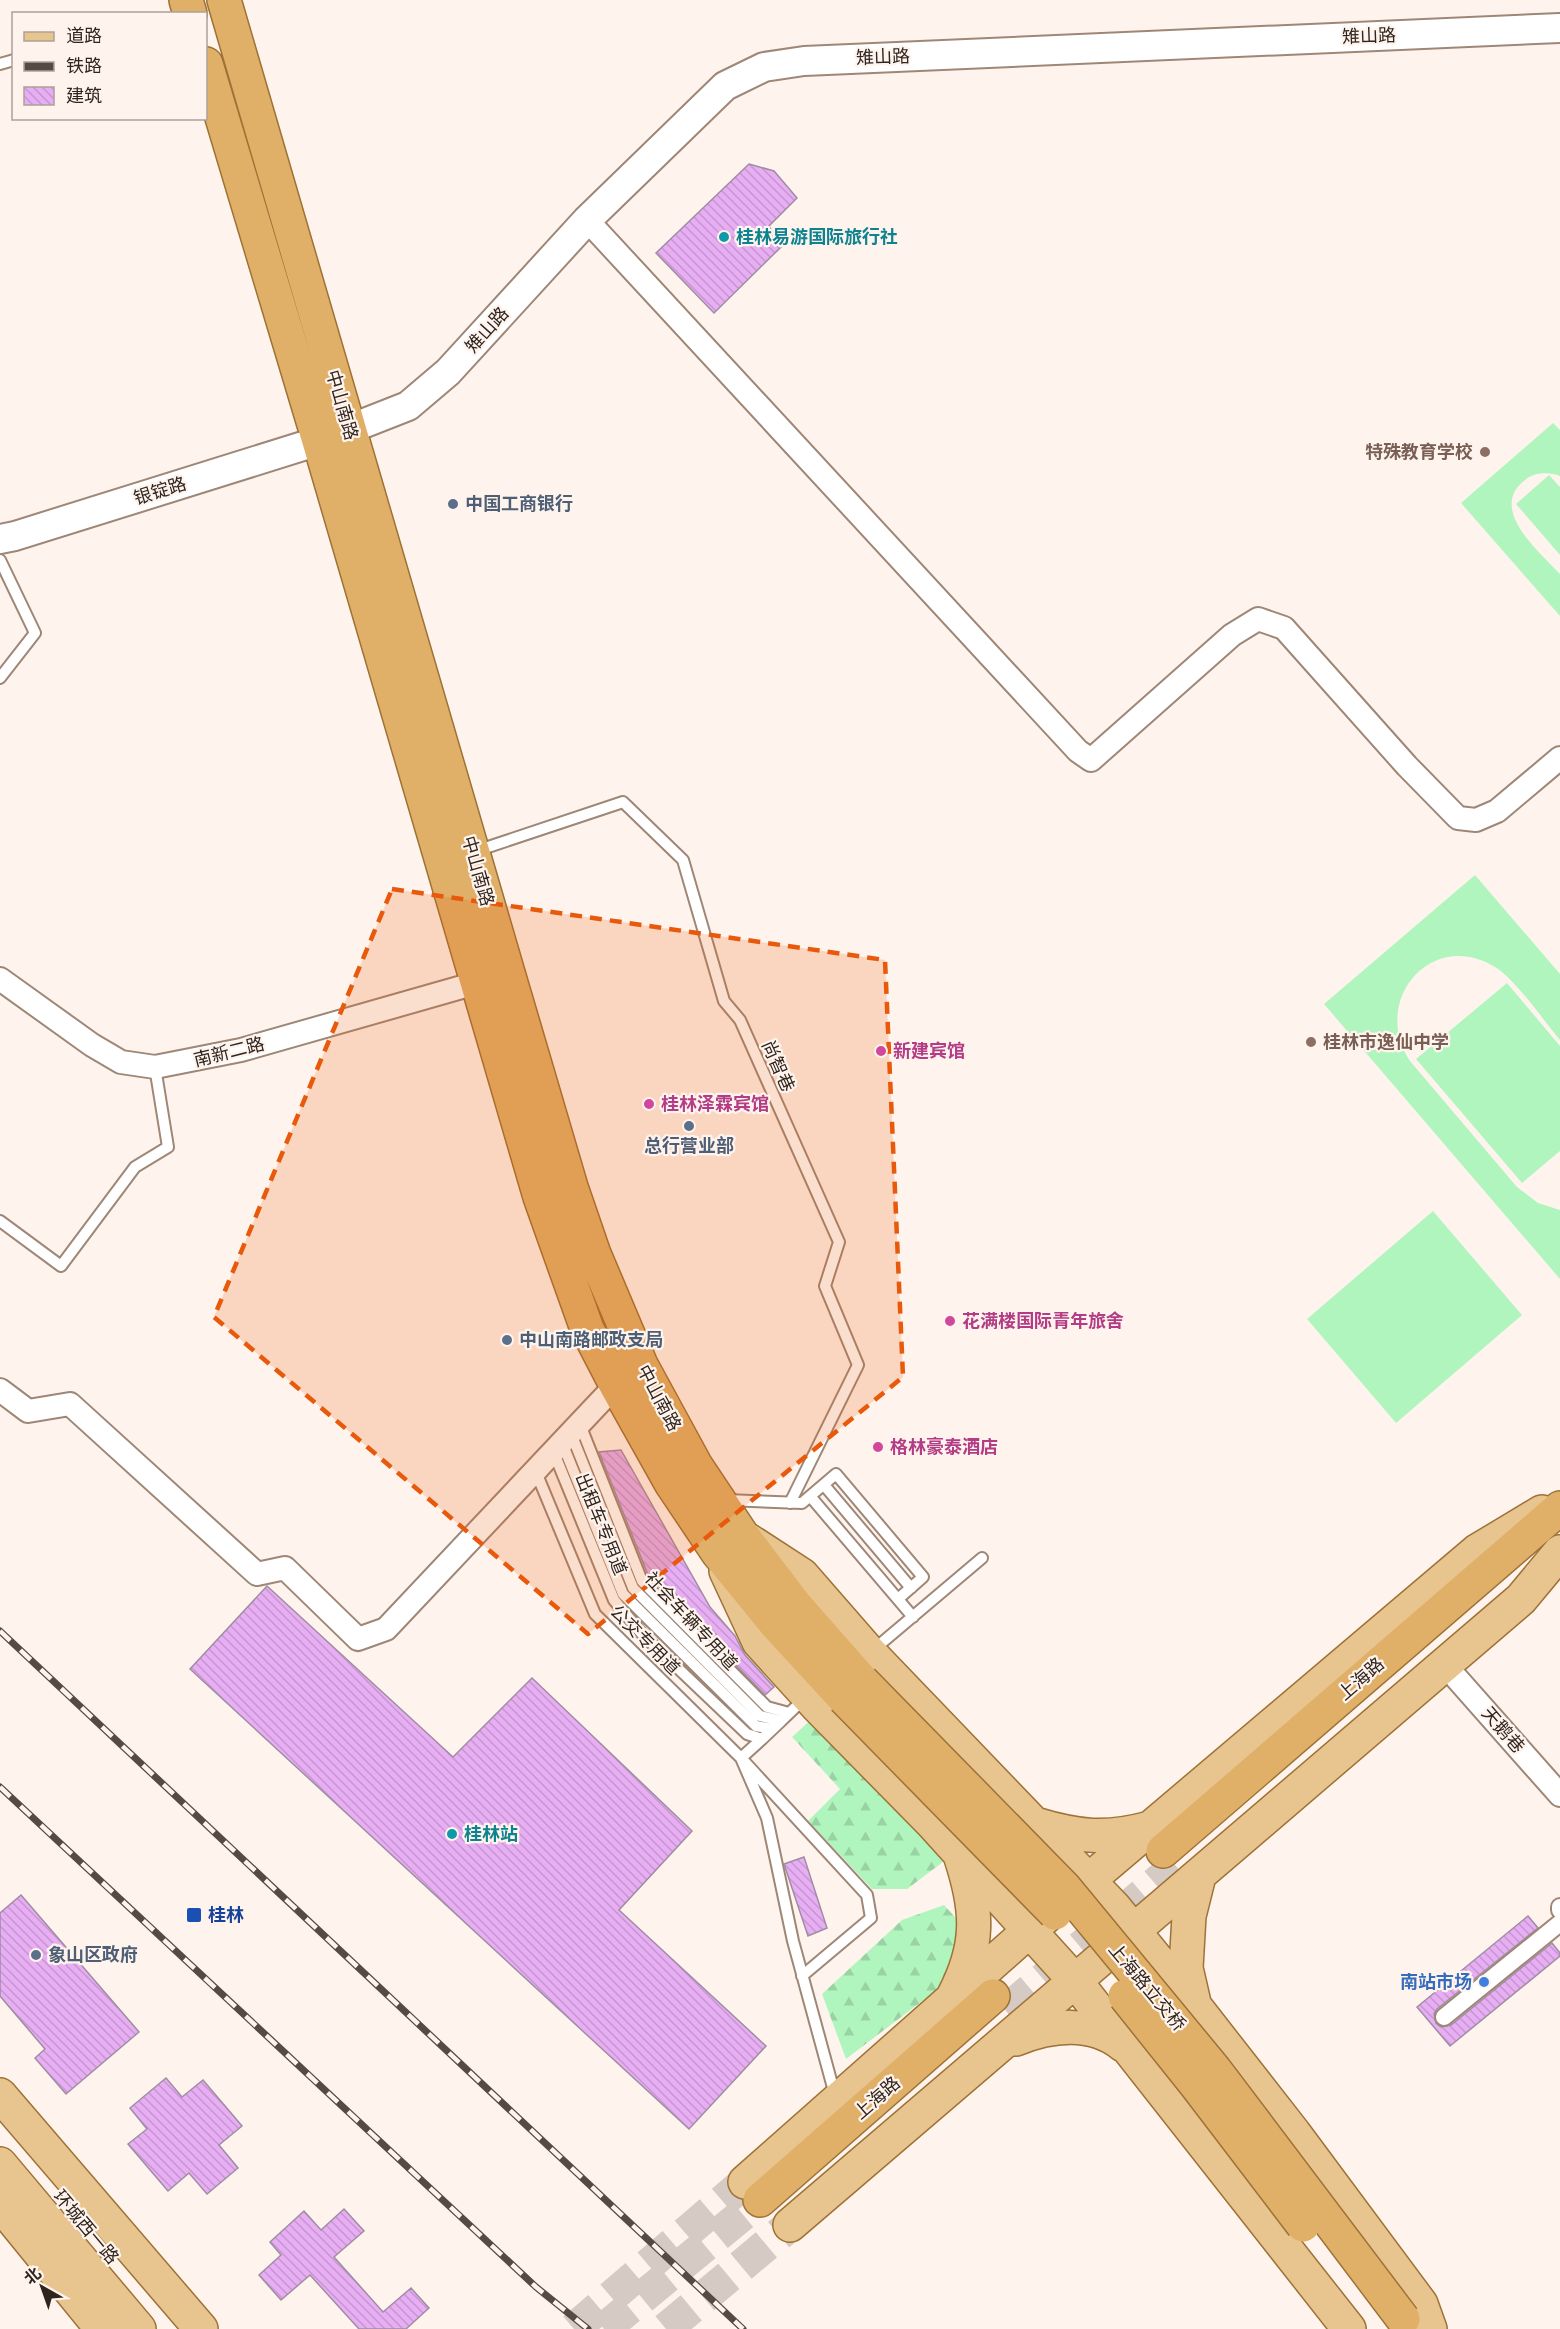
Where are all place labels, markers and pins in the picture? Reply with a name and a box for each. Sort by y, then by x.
place label: 桂林易游国际旅行社 [736,226,898,248]
marker: 桂林易游国际旅行社 [717,230,731,244]
place label: 特殊教育学校 [1365,441,1473,463]
marker: 特殊教育学校 [1478,445,1492,459]
place label: 中国工商银行 [465,493,573,515]
marker: 中国工商银行 [446,497,460,511]
place label: 桂林市逸仙中学 [1323,1031,1449,1053]
marker: 桂林市逸仙中学 [1304,1035,1318,1049]
place label: 新建宾馆 [893,1040,965,1062]
marker: 新建宾馆 [874,1044,888,1058]
place label: 桂林泽霖宾馆 [661,1093,769,1115]
marker: 桂林泽霖宾馆 [642,1097,656,1111]
marker: 总行营业部 [682,1119,696,1133]
place label: 总行营业部 [644,1135,734,1157]
place label: 花满楼国际青年旅舍 [962,1310,1124,1332]
marker: 花满楼国际青年旅舍 [943,1314,957,1328]
place label: 中山南路邮政支局 [519,1329,663,1351]
marker: 中山南路邮政支局 [500,1333,514,1347]
place label: 格林豪泰酒店 [890,1436,998,1458]
marker: 格林豪泰酒店 [871,1440,885,1454]
place label: 桂林站 [464,1823,518,1845]
marker: 桂林站 [445,1827,459,1841]
place label: 桂林 [208,1904,244,1926]
marker: 桂林 [185,1906,203,1924]
place label: 象山区政府 [48,1944,138,1966]
marker: 象山区政府 [29,1948,43,1962]
place label: 南站市场 [1400,1971,1472,1993]
marker: 南站市场 [1477,1975,1491,1989]

